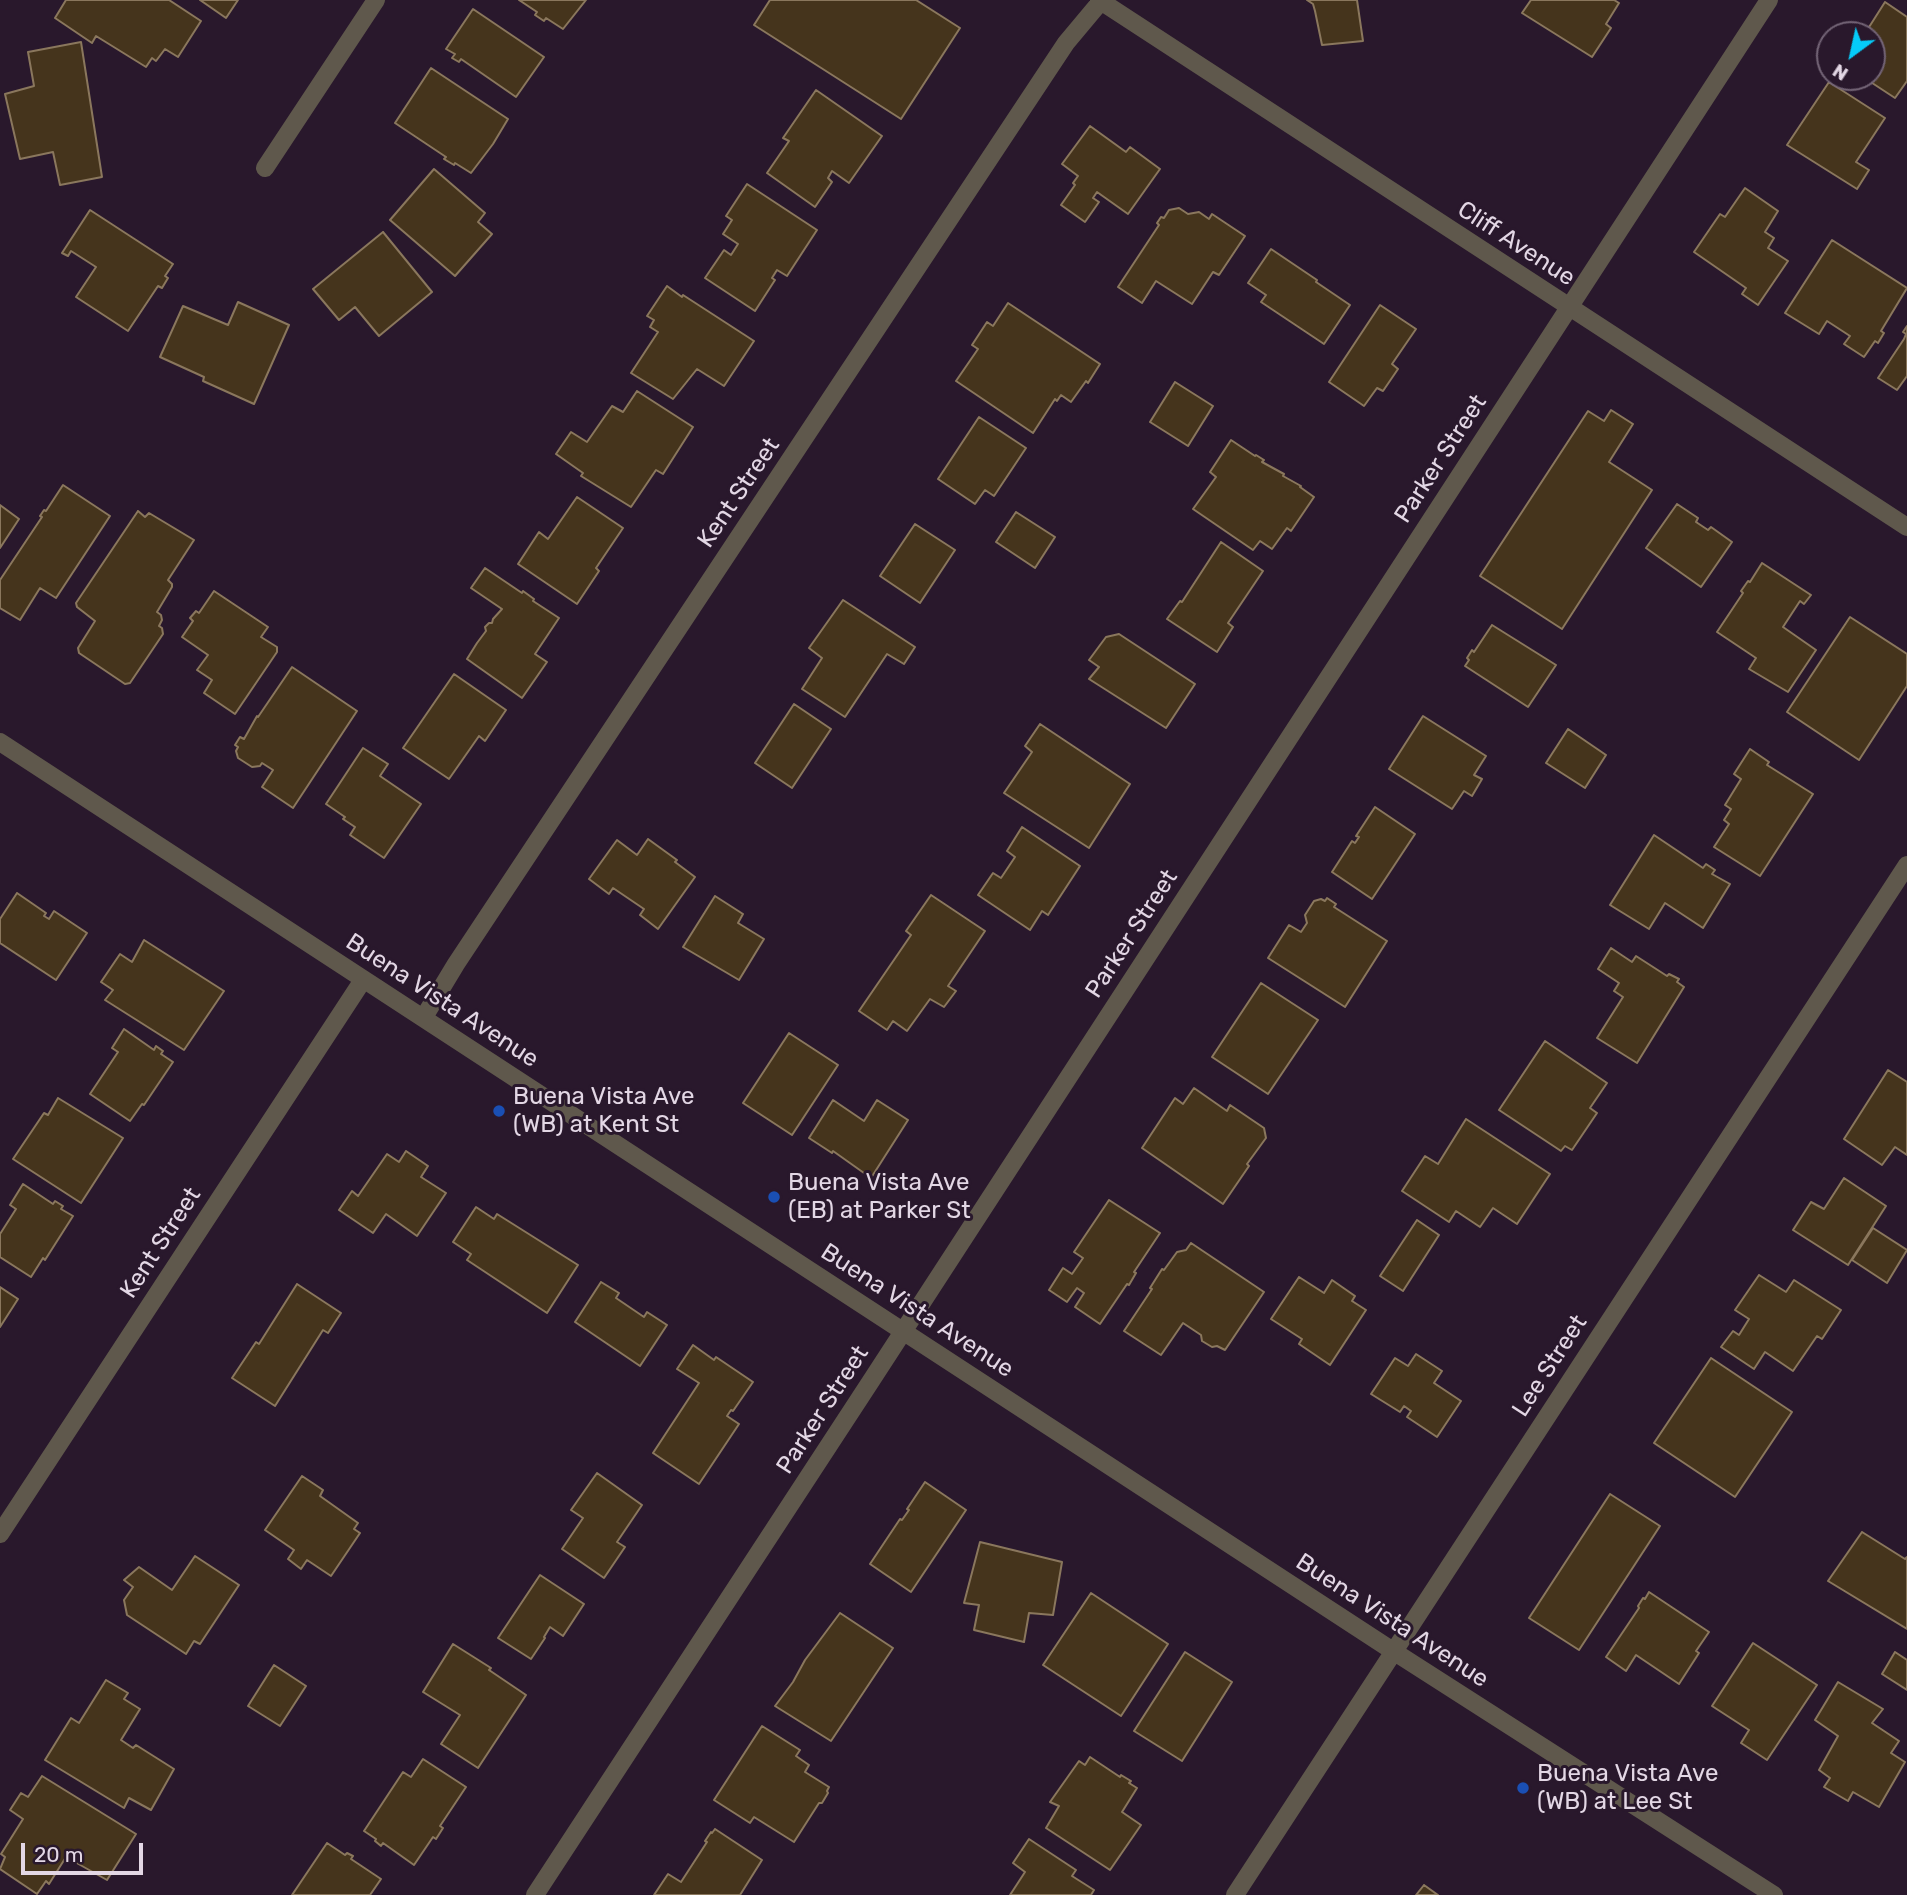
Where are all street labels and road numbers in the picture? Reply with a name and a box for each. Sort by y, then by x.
street label: Cliff Avenue [1452,195,1580,293]
street label: Parker Street [1389,389,1493,529]
street label: Kent Street [692,433,786,553]
street label: Parker Street [1080,864,1184,1004]
street label: Buena Vista Avenue [340,928,544,1074]
street label: Kent Street [115,1182,207,1304]
street label: Buena Vista Avenue [815,1238,1019,1384]
street label: Lee Street [1506,1310,1594,1422]
street label: Parker Street [771,1340,875,1480]
street label: Buena Vista Avenue [1290,1548,1494,1694]

